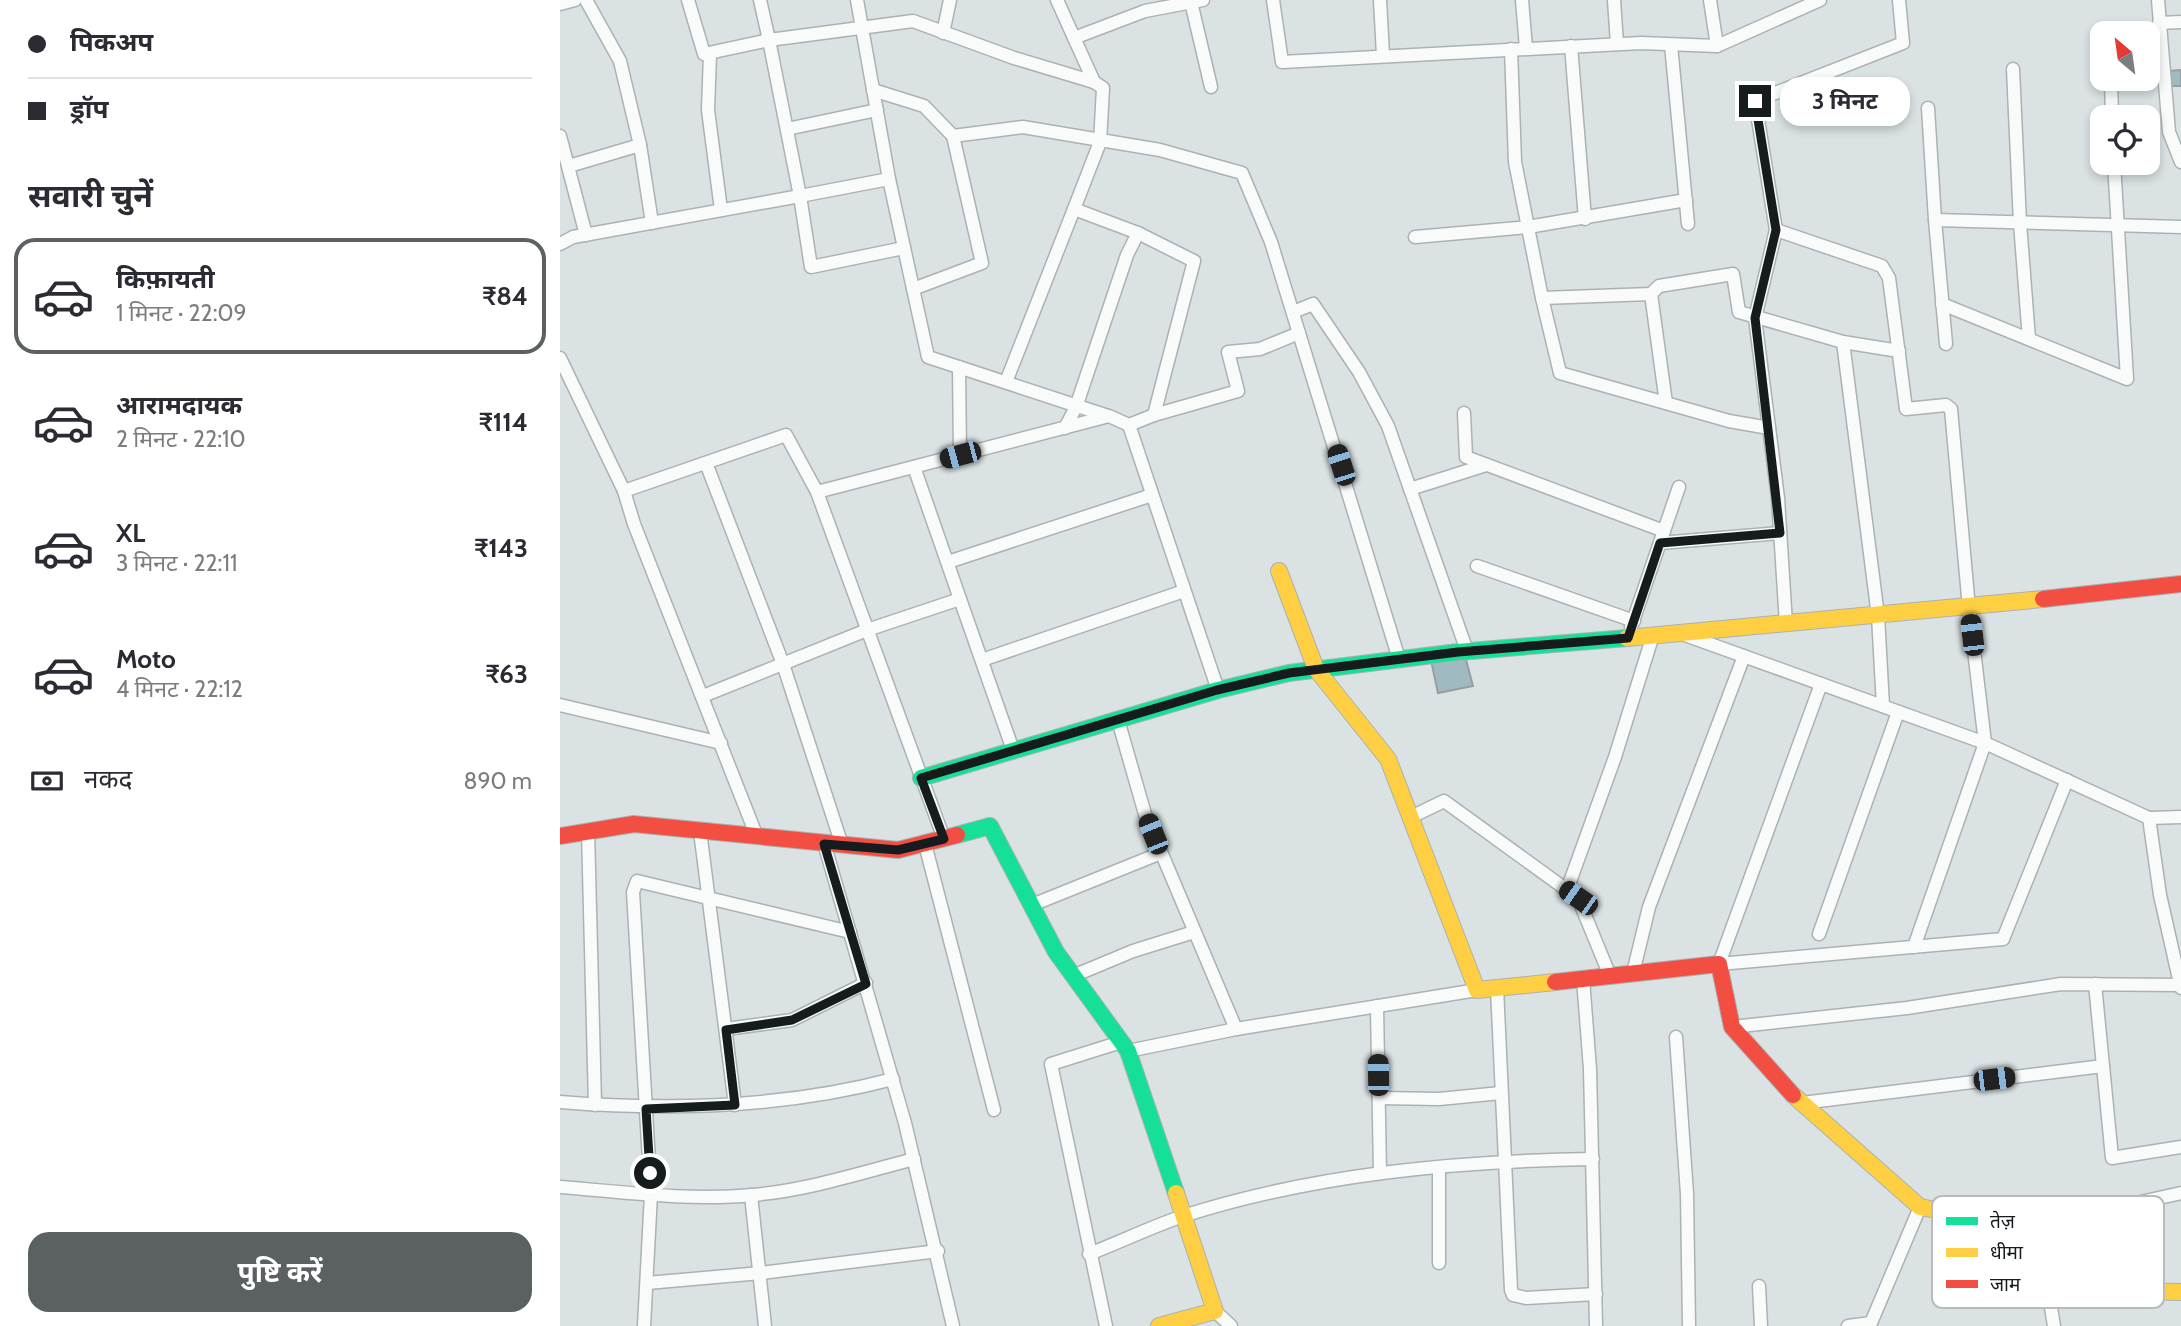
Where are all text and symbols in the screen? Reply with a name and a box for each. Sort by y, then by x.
north arrow [2090,21,2160,91]
map controls [2090,21,2160,175]
text: पिकअप [70,26,153,58]
callout: 3 मिनट [1780,76,1909,126]
route end [1739,85,1771,117]
text: 3 मिनट [1812,87,1878,115]
text: ड्रॉप [70,93,108,125]
button: locate [2090,105,2160,175]
text: सवारी चुनें [28,176,153,215]
text: किफ़ायती [116,263,215,295]
icon: car [32,265,95,328]
text: ₹84 [482,280,528,312]
text: 1 मिनट · 22:09 [116,299,247,327]
text: आरामदायक [116,389,242,421]
icon: car [32,391,95,454]
text: ₹114 [478,406,528,438]
text: 2 मिनट · 22:10 [116,425,246,453]
car [937,439,984,471]
car [1325,442,1358,488]
icon: car [32,517,95,580]
text: XL [116,517,145,549]
text: ₹143 [474,532,528,564]
text: 3 मिनट · 22:11 [116,549,237,577]
car [1960,613,1985,657]
icon: car [32,643,95,706]
text: Moto [116,643,176,675]
text: ₹63 [485,658,528,690]
text: 4 मिनट · 22:12 [116,675,243,703]
icon: cash [28,762,66,800]
text: नकद [84,763,132,795]
text: 890 m [464,767,532,795]
car [1136,811,1171,857]
car [1555,877,1602,919]
car [1368,1054,1389,1096]
car [1972,1066,2017,1092]
route start [634,1157,666,1189]
legend [1932,1196,2164,1308]
text: तेज़ [1990,1210,2016,1233]
button: पुष्टि करें [28,1232,532,1312]
text: धीमा [1990,1241,2024,1264]
text: जाम [1990,1273,2021,1296]

